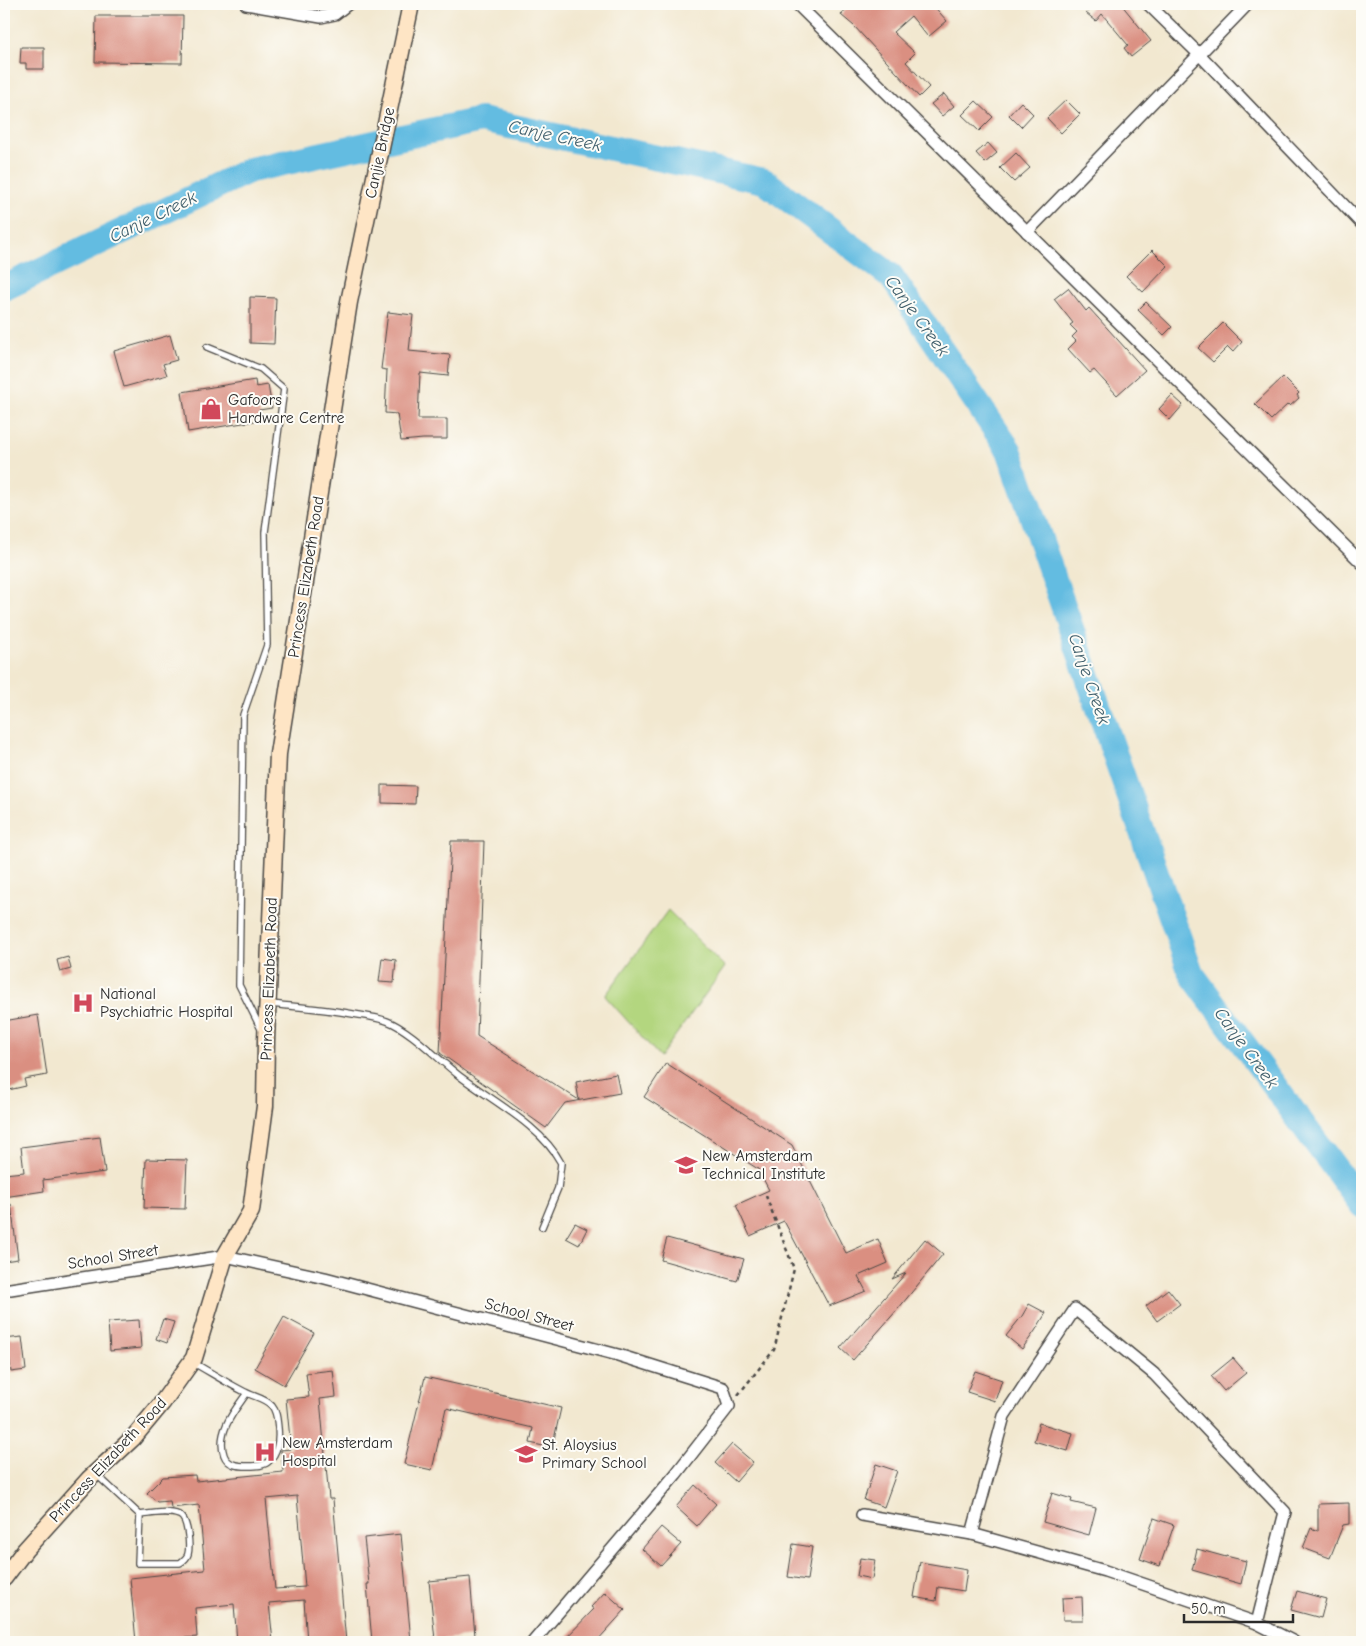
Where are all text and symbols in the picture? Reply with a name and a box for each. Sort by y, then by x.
street label: Canjie Bridge [362,106,398,200]
water label: Canje Creek [507,116,604,156]
water label: Canje Creek [106,187,200,247]
water label: Canje Creek [881,272,953,361]
place label: Gafoors Hardware Centre [228,391,344,427]
shop icon: Gafoors Hardware Centre [198,396,224,422]
street label: Princess Elizabeth Road [284,495,328,659]
water label: Canje Creek [1064,631,1114,727]
street label: Princess Elizabeth Road [257,897,281,1061]
place label: National Psychiatric Hospital [100,985,233,1021]
hospital icon: National Psychiatric Hospital [70,990,96,1016]
water label: Canje Creek [1210,1004,1282,1093]
place label: New Amsterdam Technical Institute [702,1147,826,1183]
school or university icon: New Amsterdam Technical Institute [673,1152,699,1178]
street label: School Street [67,1241,160,1273]
street label: School Street [483,1295,576,1336]
street label: Princess Elizabeth Road [46,1394,170,1526]
place label: New Amsterdam Hospital [282,1434,393,1470]
place label: St. Aloysius Primary School [542,1436,647,1472]
hospital icon: New Amsterdam Hospital [252,1439,278,1465]
school or university icon: St. Aloysius Primary School [513,1441,539,1467]
scale bar [1184,1591,1292,1623]
text: 50 m [1191,1600,1226,1618]

